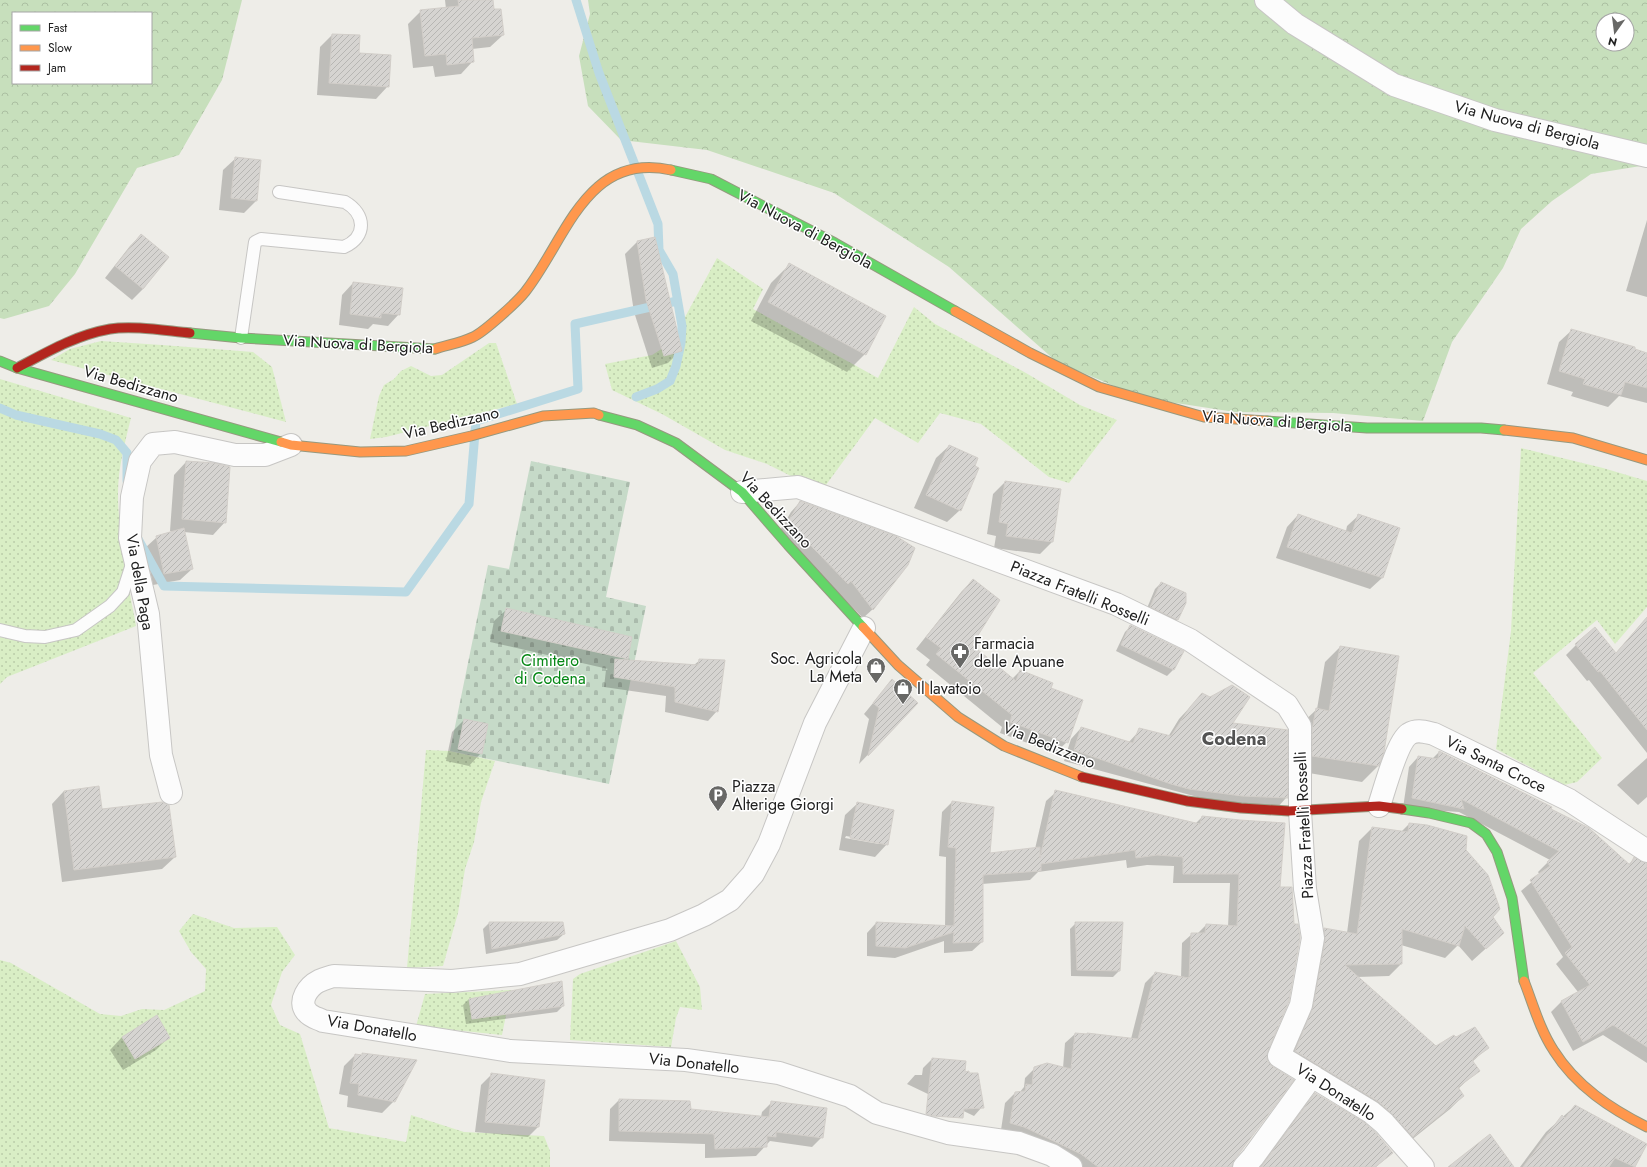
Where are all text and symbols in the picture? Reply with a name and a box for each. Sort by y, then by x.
legend [12,12,152,84]
north arrow [1595,12,1635,52]
text: Fast [48,19,67,37]
text: N [1606,33,1619,51]
text: Slow [48,39,73,57]
text: Jam [46,59,66,77]
street label: Via Nuova di Bergiola [1452,94,1602,156]
street label: Via Nuova di Bergiola [733,184,877,274]
street label: Via Nuova di Bergiola [283,329,433,359]
street label: Via Bedizzano [81,359,181,409]
street label: Via Bedizzano [401,401,501,445]
street label: Via Nuova di Bergiola [1201,404,1353,438]
street label: Via Bedizzano [734,466,818,554]
street label: Via della Paga [120,532,160,632]
street label: Piazza Fratelli Rosselli [1007,555,1153,631]
place label: Farmacia delle Apuane [974,632,1064,673]
pharmacy icon: Farmacia delle Apuane [949,641,971,669]
place label: Soc. Agricola La Meta [770,647,862,688]
park label: Cimitero di Codena [514,649,586,690]
shop icon: Soc. Agricola La Meta [865,656,887,684]
shop icon: Il lavatoio [892,677,914,705]
place label: Il lavatoio [917,677,981,700]
street label: Via Bedizzano [999,716,1099,774]
district label: Codena [1202,726,1266,752]
street label: Via Santa Croce [1442,730,1550,798]
street label: Piazza Fratelli Rosselli [1289,751,1319,899]
place label: Piazza Alterige Giorgi [732,775,834,816]
parking icon: Piazza Alterige Giorgi [707,784,729,812]
street label: Via Donatello [325,1009,419,1047]
street label: Via Donatello [647,1047,741,1079]
street label: Via Donatello [1292,1058,1381,1127]

